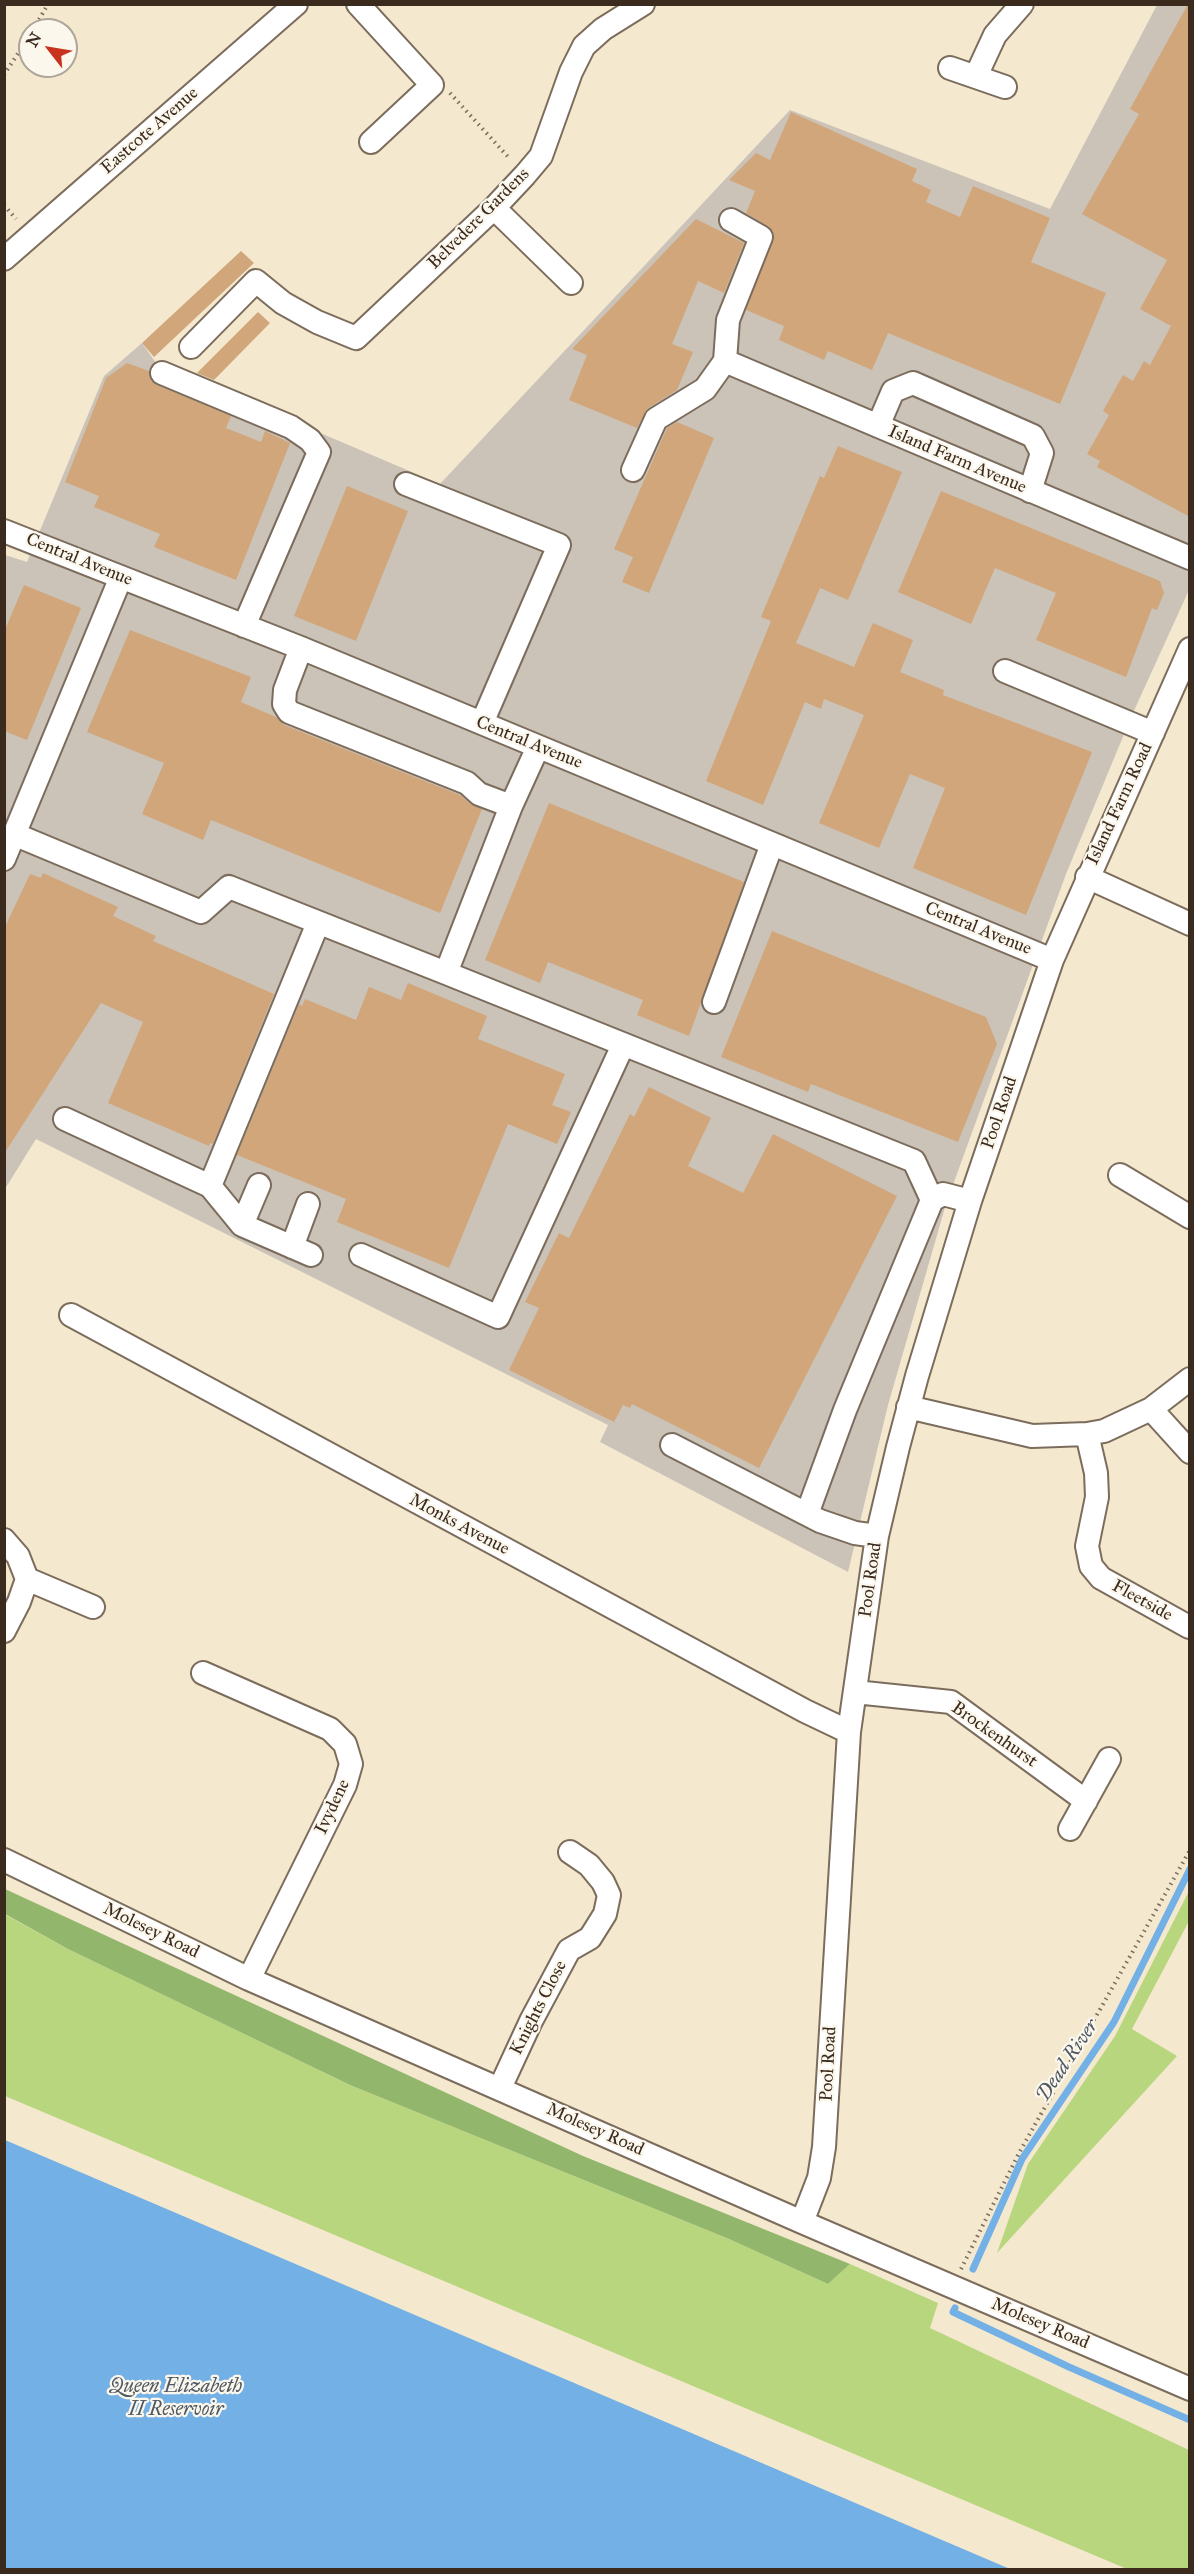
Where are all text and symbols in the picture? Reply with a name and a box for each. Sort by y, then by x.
north arrow [18,18,78,78]
text: N [22,29,45,50]
street label: Eastcote Avenue [97,83,203,179]
street label: Belvedere Gardens [424,164,534,274]
street label: Island Farm Avenue [885,421,1029,499]
street label: Central Avenue [23,529,135,591]
street label: Central Avenue [473,712,585,774]
street label: Island Farm Road [1082,739,1158,869]
street label: Central Avenue [922,898,1034,960]
street label: Pool Road [978,1074,1022,1152]
street label: Monks Avenue [405,1490,513,1560]
street label: Pool Road [855,1541,887,1619]
street label: Fleetside [1108,1576,1176,1626]
street label: Brockenhurst [947,1697,1041,1773]
street label: Ivydene [311,1776,355,1838]
street label: Molesey Road [99,1898,203,1964]
street label: Knights Close [506,1957,572,2059]
water label: Dead River [1032,2015,1104,2107]
street label: Pool Road [816,2026,842,2102]
street label: Molesey Road [543,2099,647,2161]
street label: Molesey Road [988,2294,1092,2354]
water label: Queen Elizabeth II Reservoir [110,2375,242,2422]

